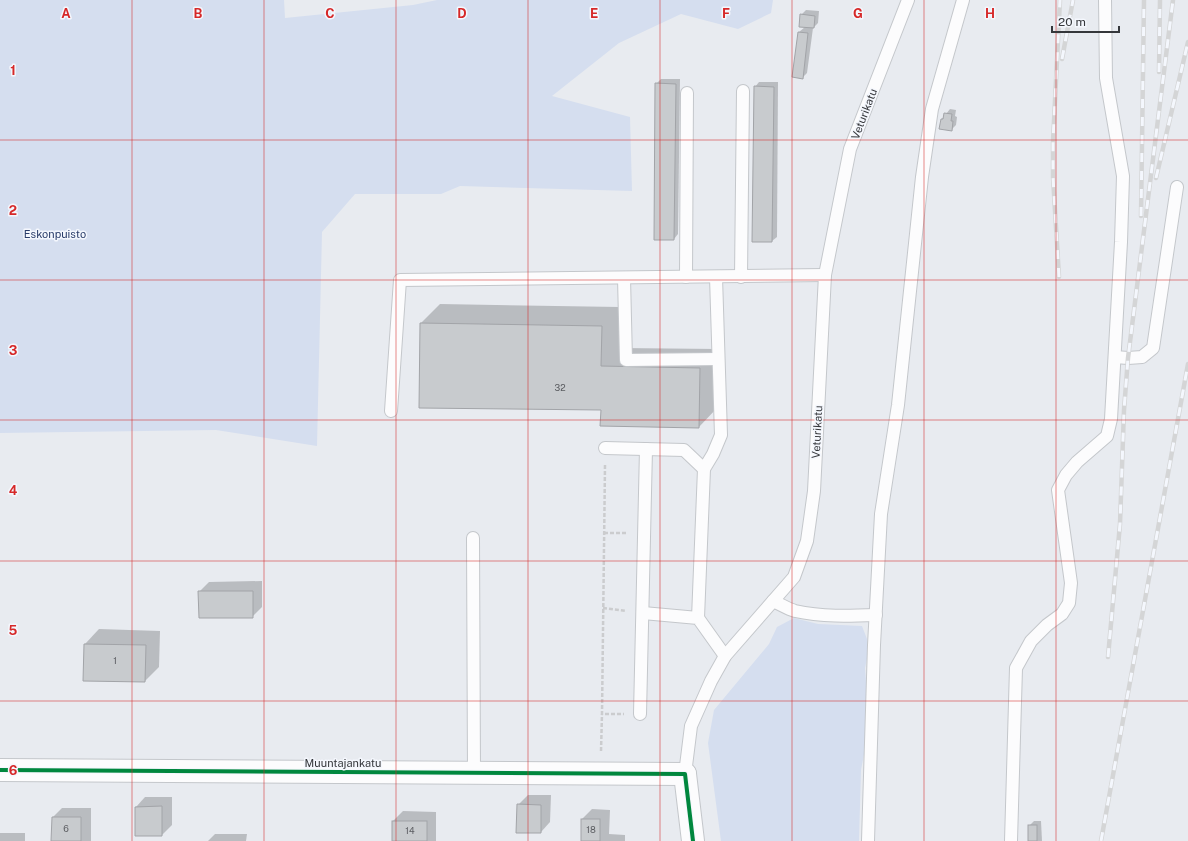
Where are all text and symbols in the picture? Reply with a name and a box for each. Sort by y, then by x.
text: A [61,6,71,21]
text: B [194,6,203,21]
text: C [325,6,335,21]
text: D [457,6,467,21]
text: E [590,6,598,21]
text: F [722,6,730,21]
text: G [853,6,863,21]
text: H [985,6,995,21]
scale bar [1052,8,1119,34]
text: 20 m [1058,15,1086,29]
text: 1 [10,63,16,78]
street label: Veturikatu [849,87,879,141]
text: 2 [9,203,17,218]
park label: Eskonpuisto [24,228,86,240]
text: 3 [9,343,18,358]
house number: 32 [554,382,566,393]
street label: Veturikatu [810,405,824,459]
text: 4 [9,483,18,498]
text: 5 [9,623,18,638]
house number: 1 [113,655,117,666]
street label: Muuntajankatu [305,757,381,769]
text: 6 [9,763,18,778]
house number: 6 [63,823,69,834]
house number: 18 [586,824,596,835]
house number: 14 [405,825,415,836]

